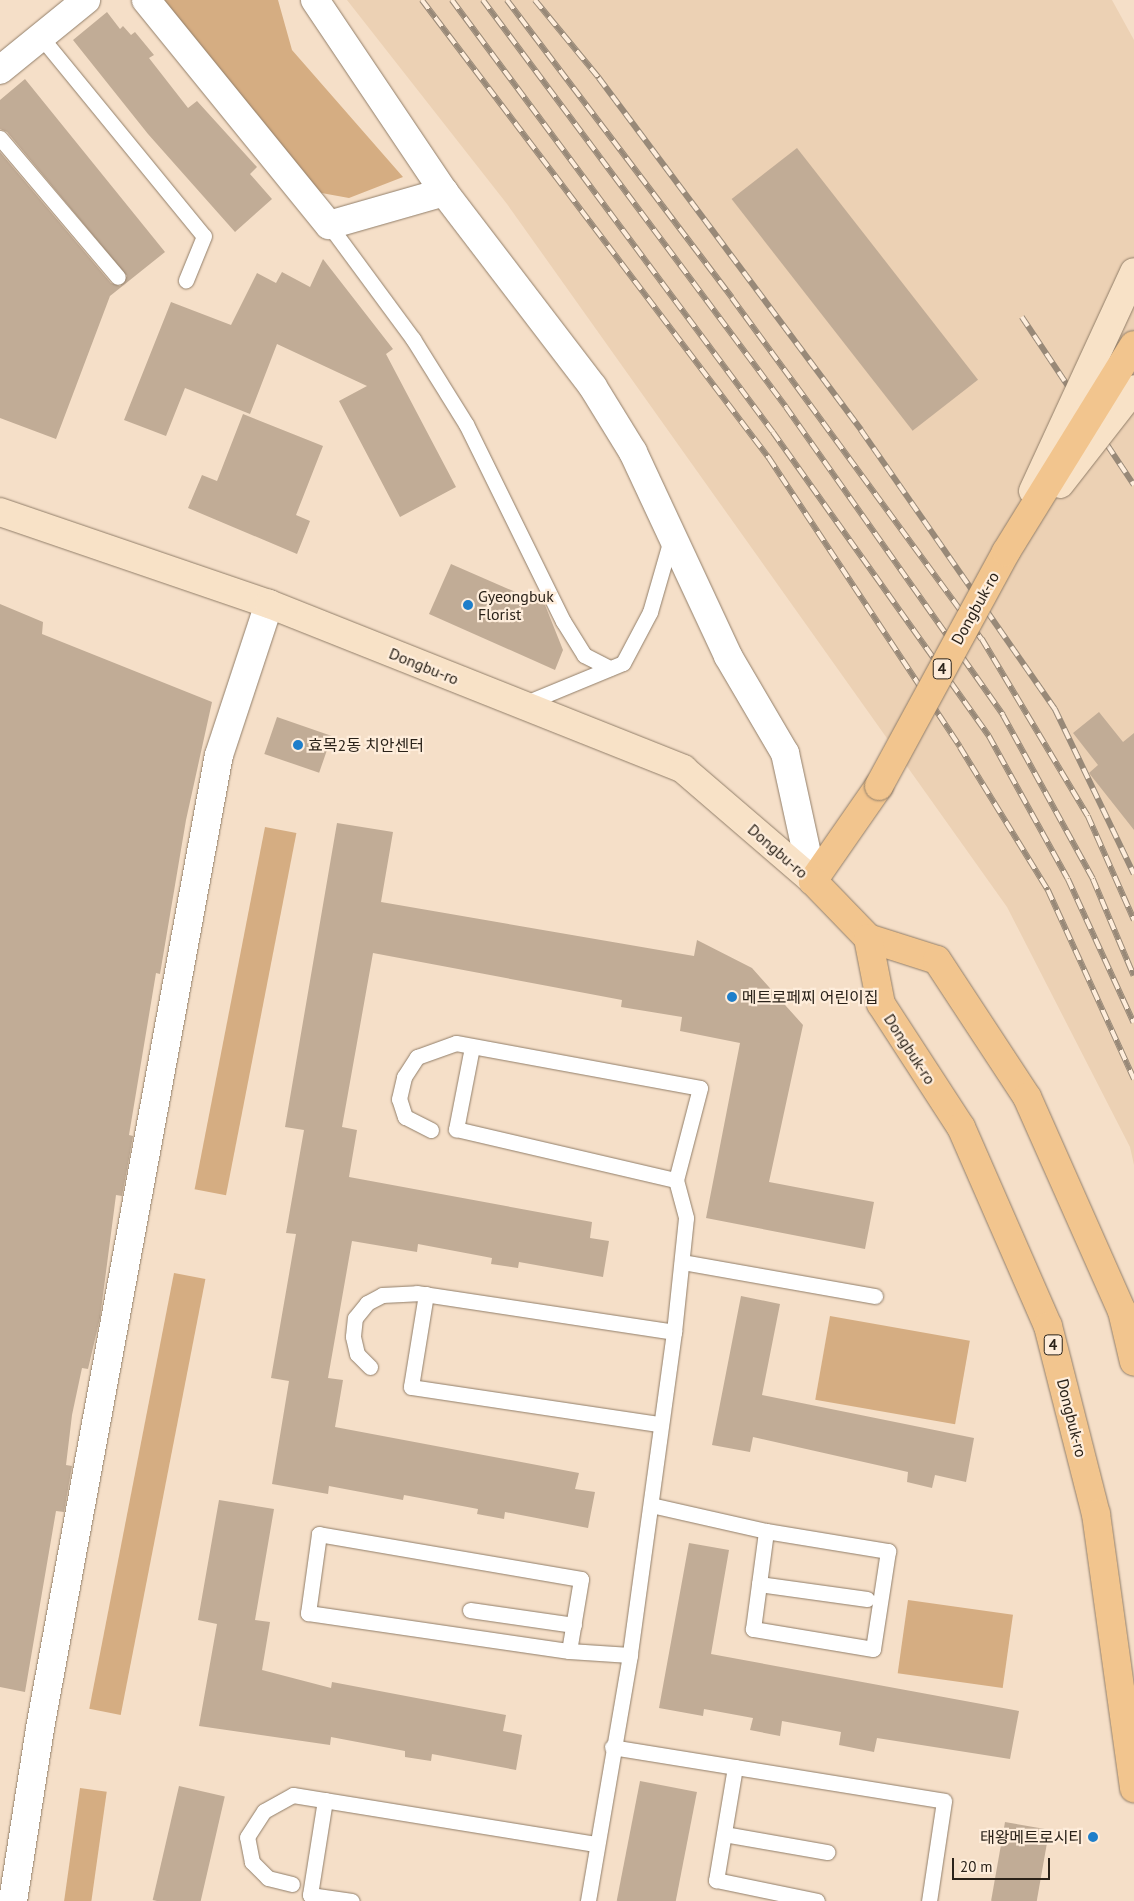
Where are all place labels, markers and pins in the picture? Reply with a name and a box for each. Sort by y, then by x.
place label: Gyeongbuk Florist [478,586,554,624]
marker: Gyeongbuk Florist [462,599,474,611]
place label: 효목2동 치안센터 [308,735,424,755]
marker: 효목2동 치안센터 [292,739,304,751]
place label: 메트로페찌 어린이집 [742,987,879,1007]
marker: 메트로페찌 어린이집 [726,991,738,1003]
place label: 태왕메트로시티 [980,1827,1083,1847]
marker: 태왕메트로시티 [1087,1831,1099,1843]

